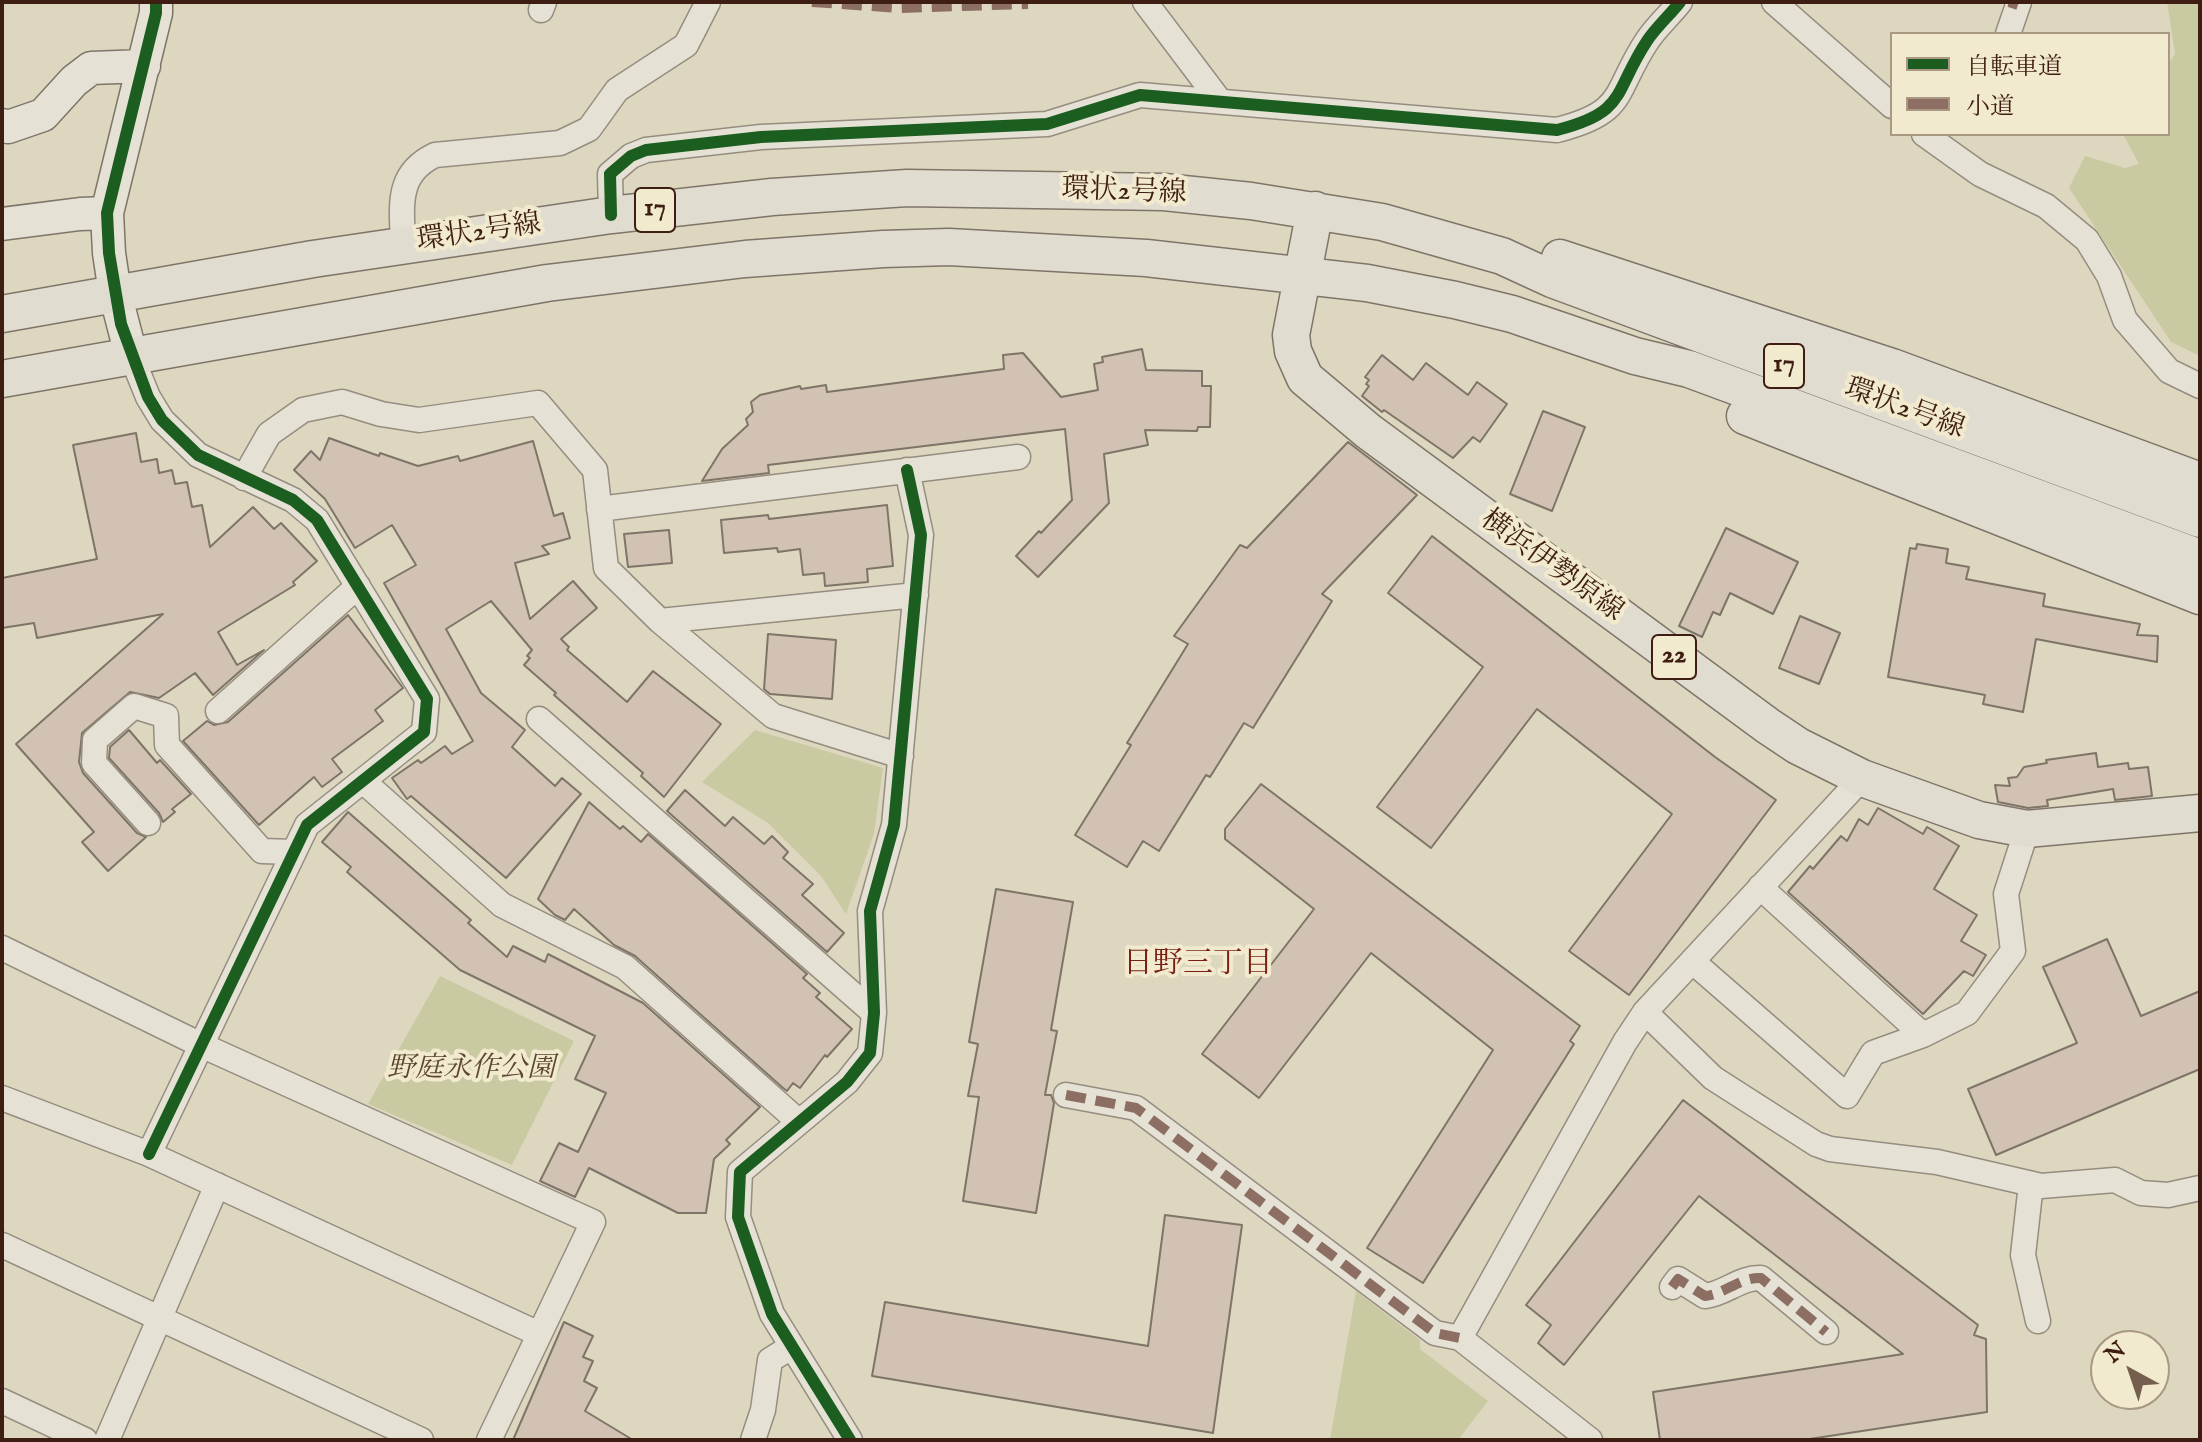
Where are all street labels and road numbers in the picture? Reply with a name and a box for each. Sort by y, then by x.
street label: 環状2号線 [1061,174,1187,212]
road number: 17 [635,188,675,232]
street label: 環状2号線 [415,209,543,259]
road number: 17 [1764,344,1804,388]
street label: 環状2号線 [1839,373,1969,447]
street label: 横浜伊勢原線 [1473,504,1629,630]
road number: 22 [1652,635,1696,679]

